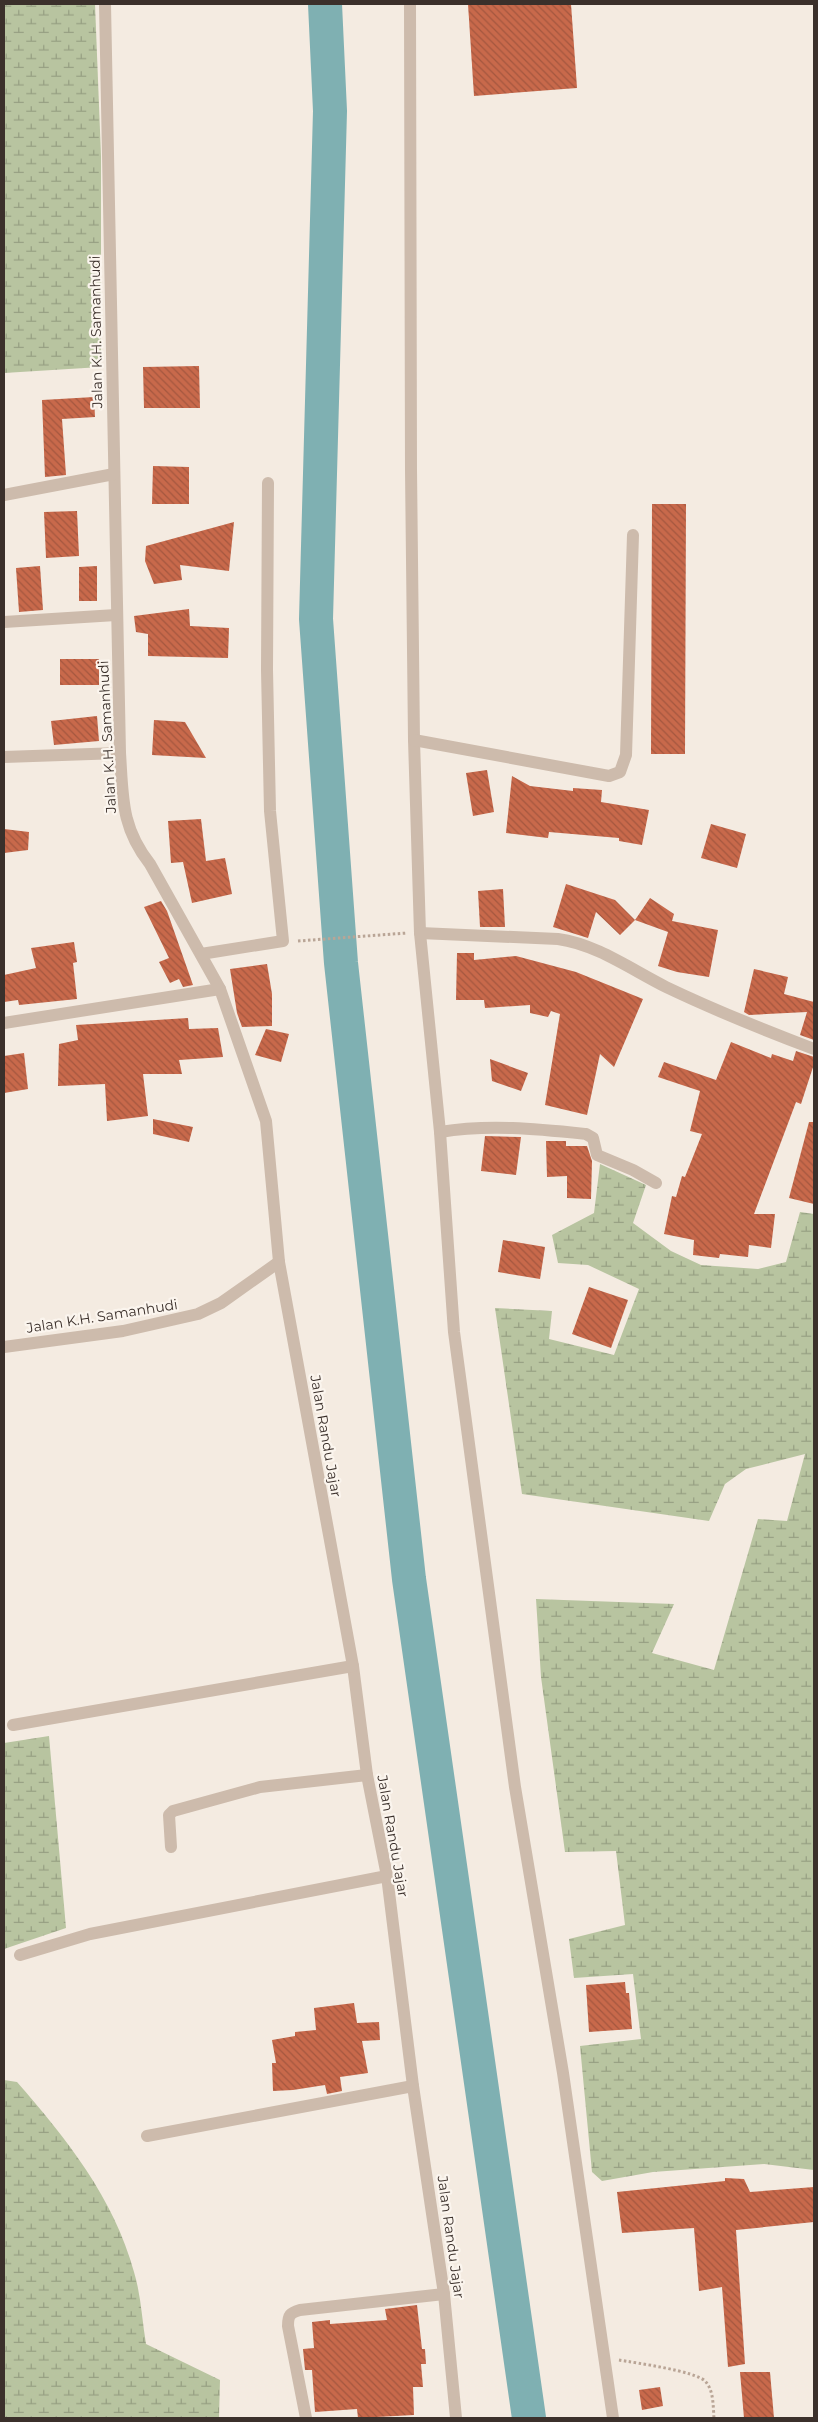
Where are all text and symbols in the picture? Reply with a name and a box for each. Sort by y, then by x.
street label: Jalan K.H. Samanhudi [86,255,106,410]
street label: Jalan K.H. Samanhudi [94,660,120,815]
street label: Jalan K.H. Samanhudi [24,1295,179,1337]
street label: Jalan Randu Jajar [306,1373,346,1499]
street label: Jalan Randu Jajar [373,1773,413,1899]
street label: Jalan Randu Jajar [433,2173,469,2300]

